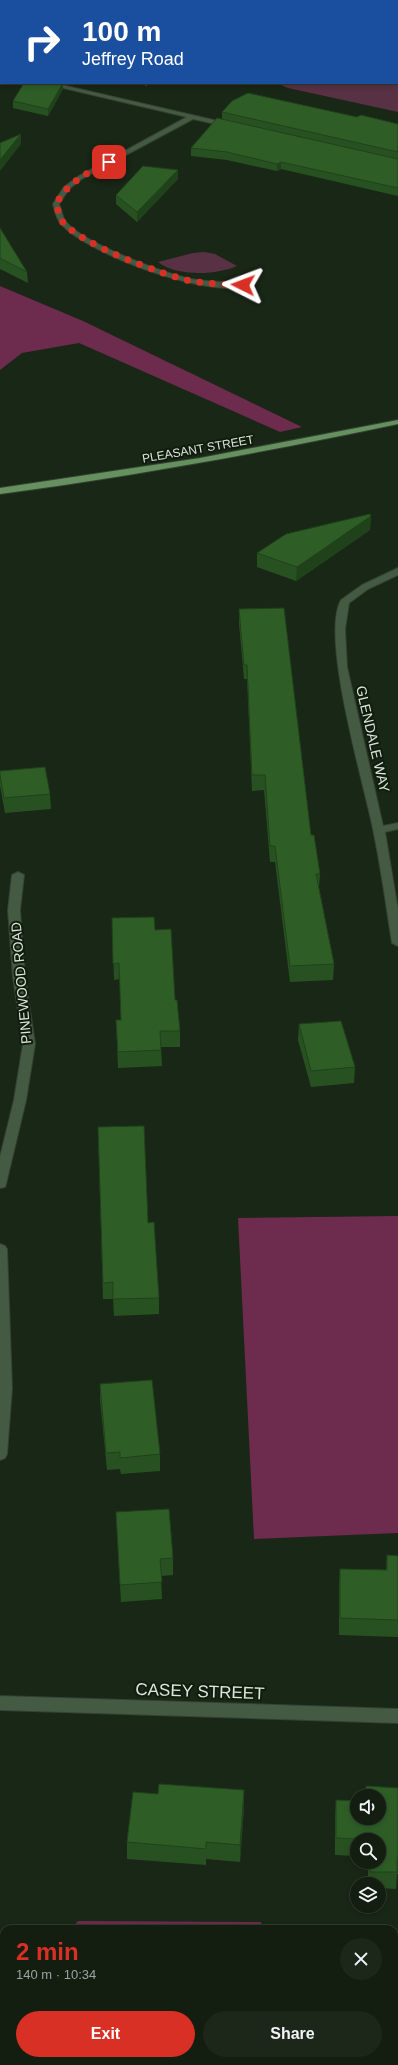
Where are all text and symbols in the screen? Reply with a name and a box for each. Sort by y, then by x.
icon: right [16,16,68,68]
text: 100 m [82,16,161,47]
text: Jeffrey Road [82,49,184,69]
pin [92,145,126,179]
icon: arrive [98,151,120,173]
position arrow [222,264,264,306]
street label: PLEASANT STREET [141,432,256,466]
street label: GLENDALE WAY [353,684,393,795]
street label: PINEWOOD ROAD [8,921,34,1045]
street label: CASEY STREET [135,1680,265,1703]
map controls [350,1789,386,1913]
button: sound [350,1789,386,1825]
button: search [350,1833,386,1869]
button: layers [350,1877,386,1913]
text: 2 min [16,1938,79,1965]
button: close [340,1938,382,1980]
text: 140 m · 10:34 [16,1967,96,1982]
button: Exit [16,2011,195,2057]
button: Share [203,2011,382,2057]

